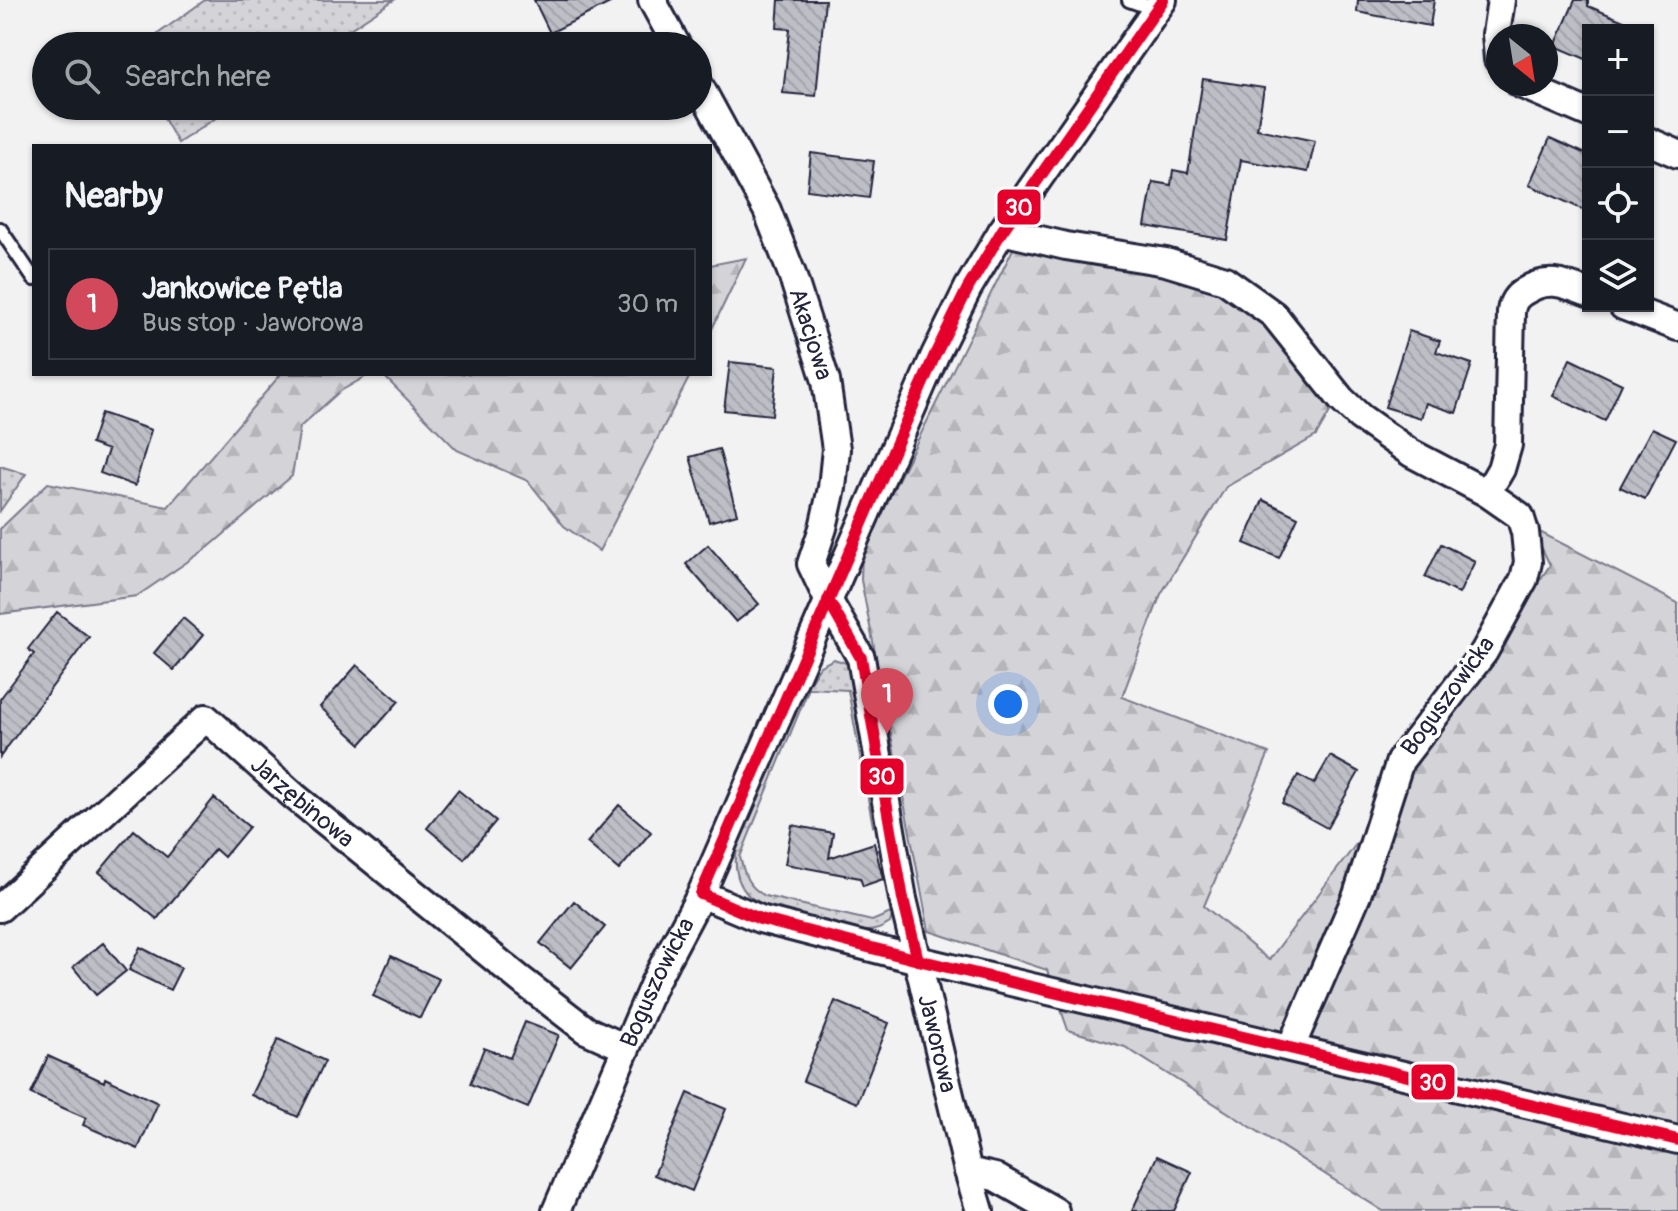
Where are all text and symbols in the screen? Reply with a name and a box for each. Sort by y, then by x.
north arrow [1486,24,1558,96]
map controls [1582,24,1654,312]
button: + [1582,24,1654,96]
search box [32,32,712,120]
icon: search [60,54,104,98]
text: Search here [124,58,271,95]
button: − [1582,96,1654,168]
button: locate [1582,168,1654,240]
text: Nearby [64,175,163,218]
line badge: 30 [996,188,1042,226]
text: 30 [1005,194,1033,222]
button: layers [1582,240,1654,312]
text: Jankowice Pętla [142,270,343,307]
street label: Akacjowa [783,284,839,383]
text: 1 [87,288,97,320]
text: 30 m [617,288,678,320]
text: Bus stop · Jaworowa [142,307,364,339]
street label: Boguszowicka [1395,631,1501,761]
pin: 1 [861,668,913,734]
your location [988,684,1028,724]
street label: Jarzębinowa [245,750,360,853]
line badge: 30 [859,757,905,796]
text: 30 [868,763,896,791]
street label: Boguszowicka [614,913,700,1052]
street label: Jaworowa [912,991,963,1095]
line badge: 30 [1410,1063,1456,1101]
text: 30 [1419,1069,1447,1097]

